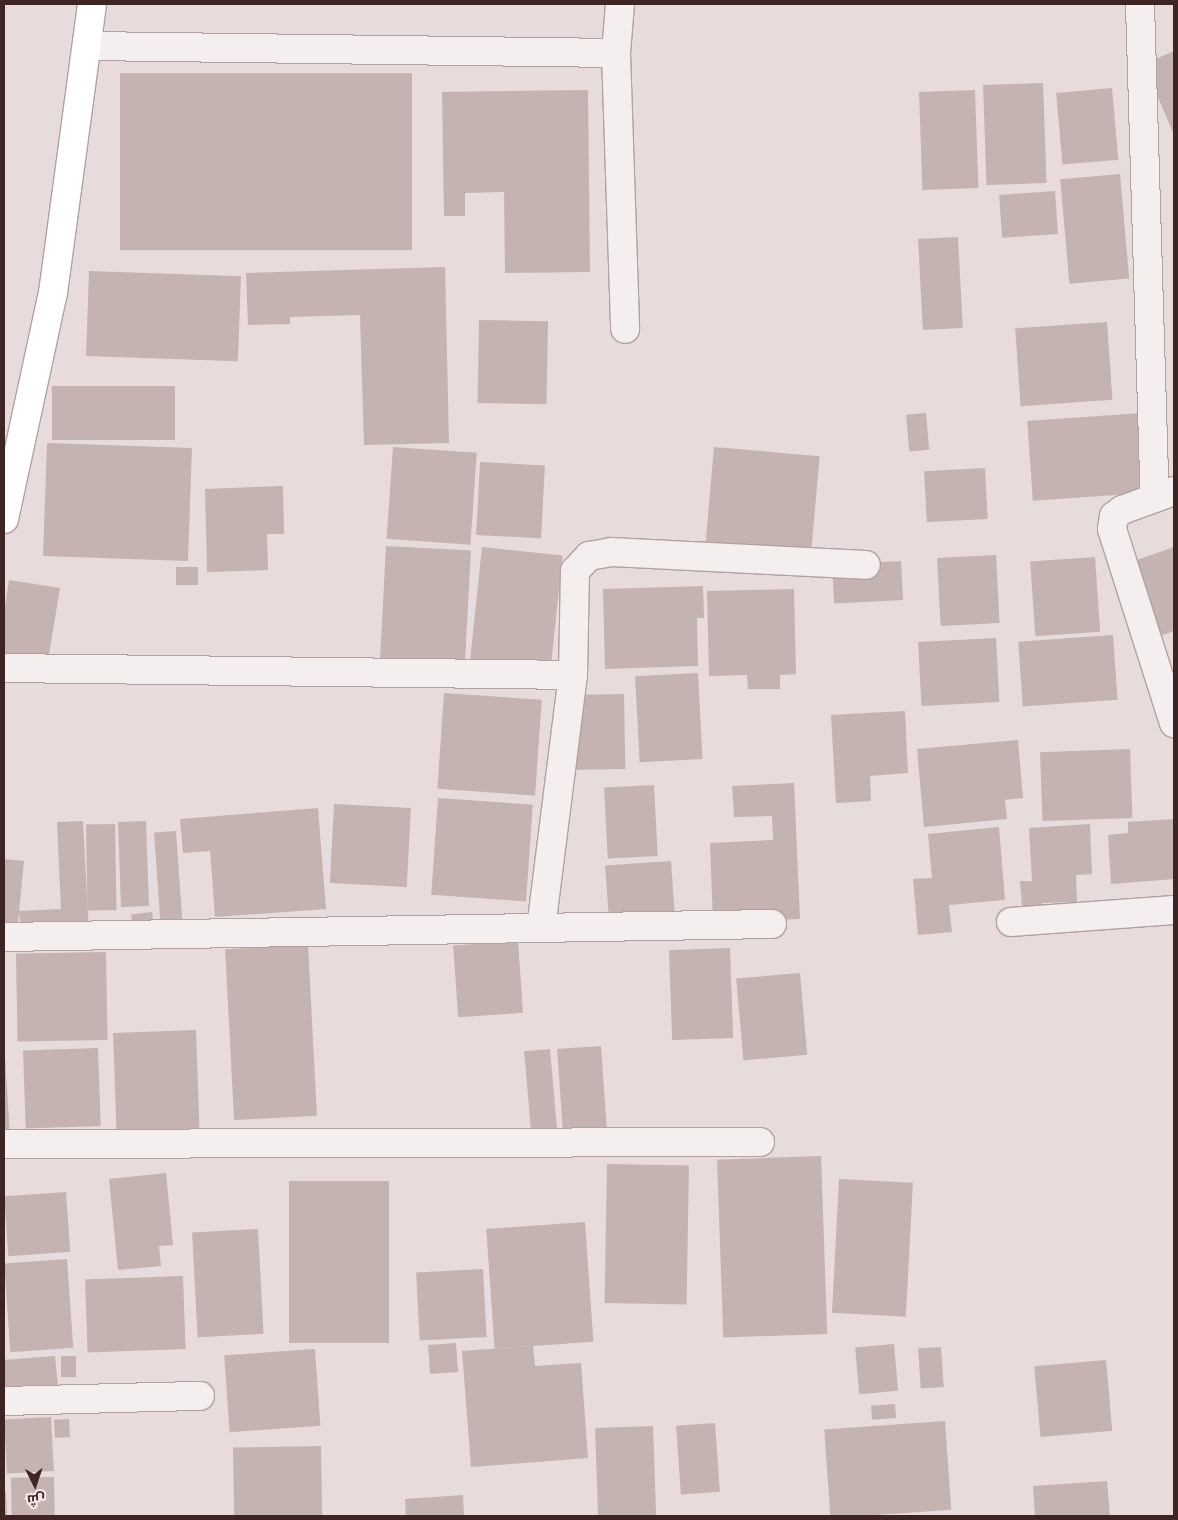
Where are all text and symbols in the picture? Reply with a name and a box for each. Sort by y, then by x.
north arrow [10,1460,60,1510]
text: ش [26,1490,46,1510]

